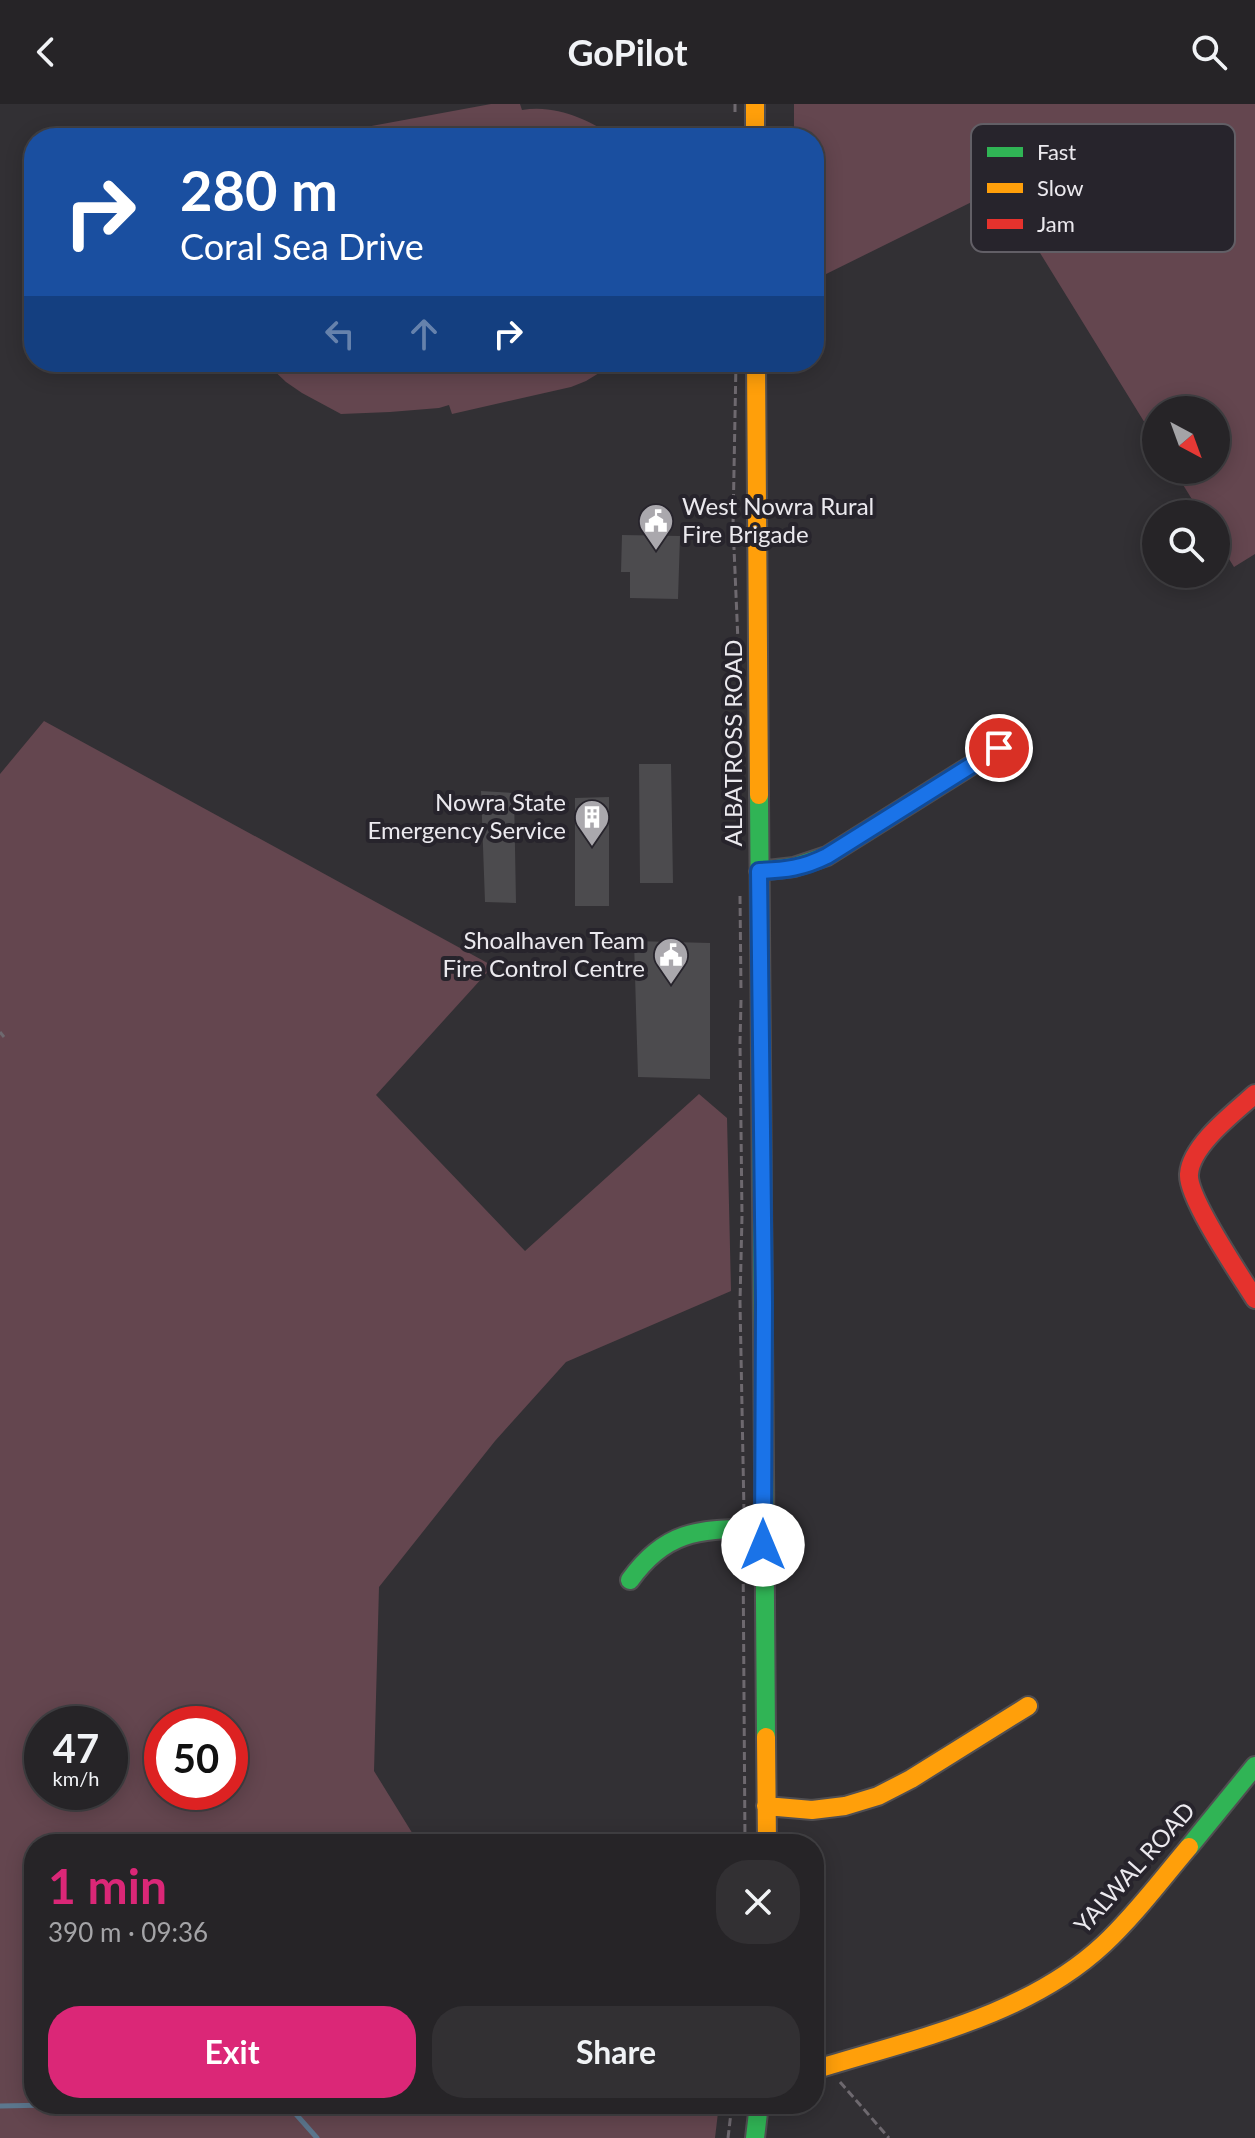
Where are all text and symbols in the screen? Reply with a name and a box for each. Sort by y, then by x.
icon: back [24,30,68,74]
text: GoPilot [567,30,688,74]
icon: search [1187,30,1231,74]
legend [971,124,1235,252]
text: Fast [1037,138,1076,165]
text: 280 m [180,156,338,223]
icon: right [48,160,152,264]
text: Slow [1037,174,1084,201]
text: Jam [1037,210,1075,237]
text: Coral Sea Drive [180,224,424,268]
icon: left [318,312,362,356]
icon: ahead [402,312,446,356]
icon: right [486,312,530,356]
north arrow [1142,396,1230,484]
map controls [1142,396,1230,588]
place label: West Nowra Rural Fire Brigade [682,491,874,548]
button: search [1142,500,1230,588]
public building icon: West Nowra Rural Fire Brigade [637,502,675,552]
street label: ALBATROSS ROAD [718,640,747,846]
pin [965,714,1033,782]
icon: arrive [977,726,1021,770]
place label: Nowra State Emergency Service [367,787,566,844]
building icon: Nowra State Emergency Service [573,798,611,848]
place label: Shoalhaven Team Fire Control Centre [443,925,645,982]
public building icon: Shoalhaven Team Fire Control Centre [652,936,690,986]
position arrow [721,1503,805,1587]
speed limit sign: 50 [144,1706,248,1810]
text: 47 [53,1724,99,1772]
text: km/h [53,1766,99,1790]
street label: YALWAL ROAD [1067,1796,1200,1938]
text: 1 min [48,1857,167,1914]
button: close [716,1860,800,1944]
text: 390 m · 09:36 [48,1916,208,1948]
button: Exit [48,2006,416,2098]
button: Share [432,2006,800,2098]

